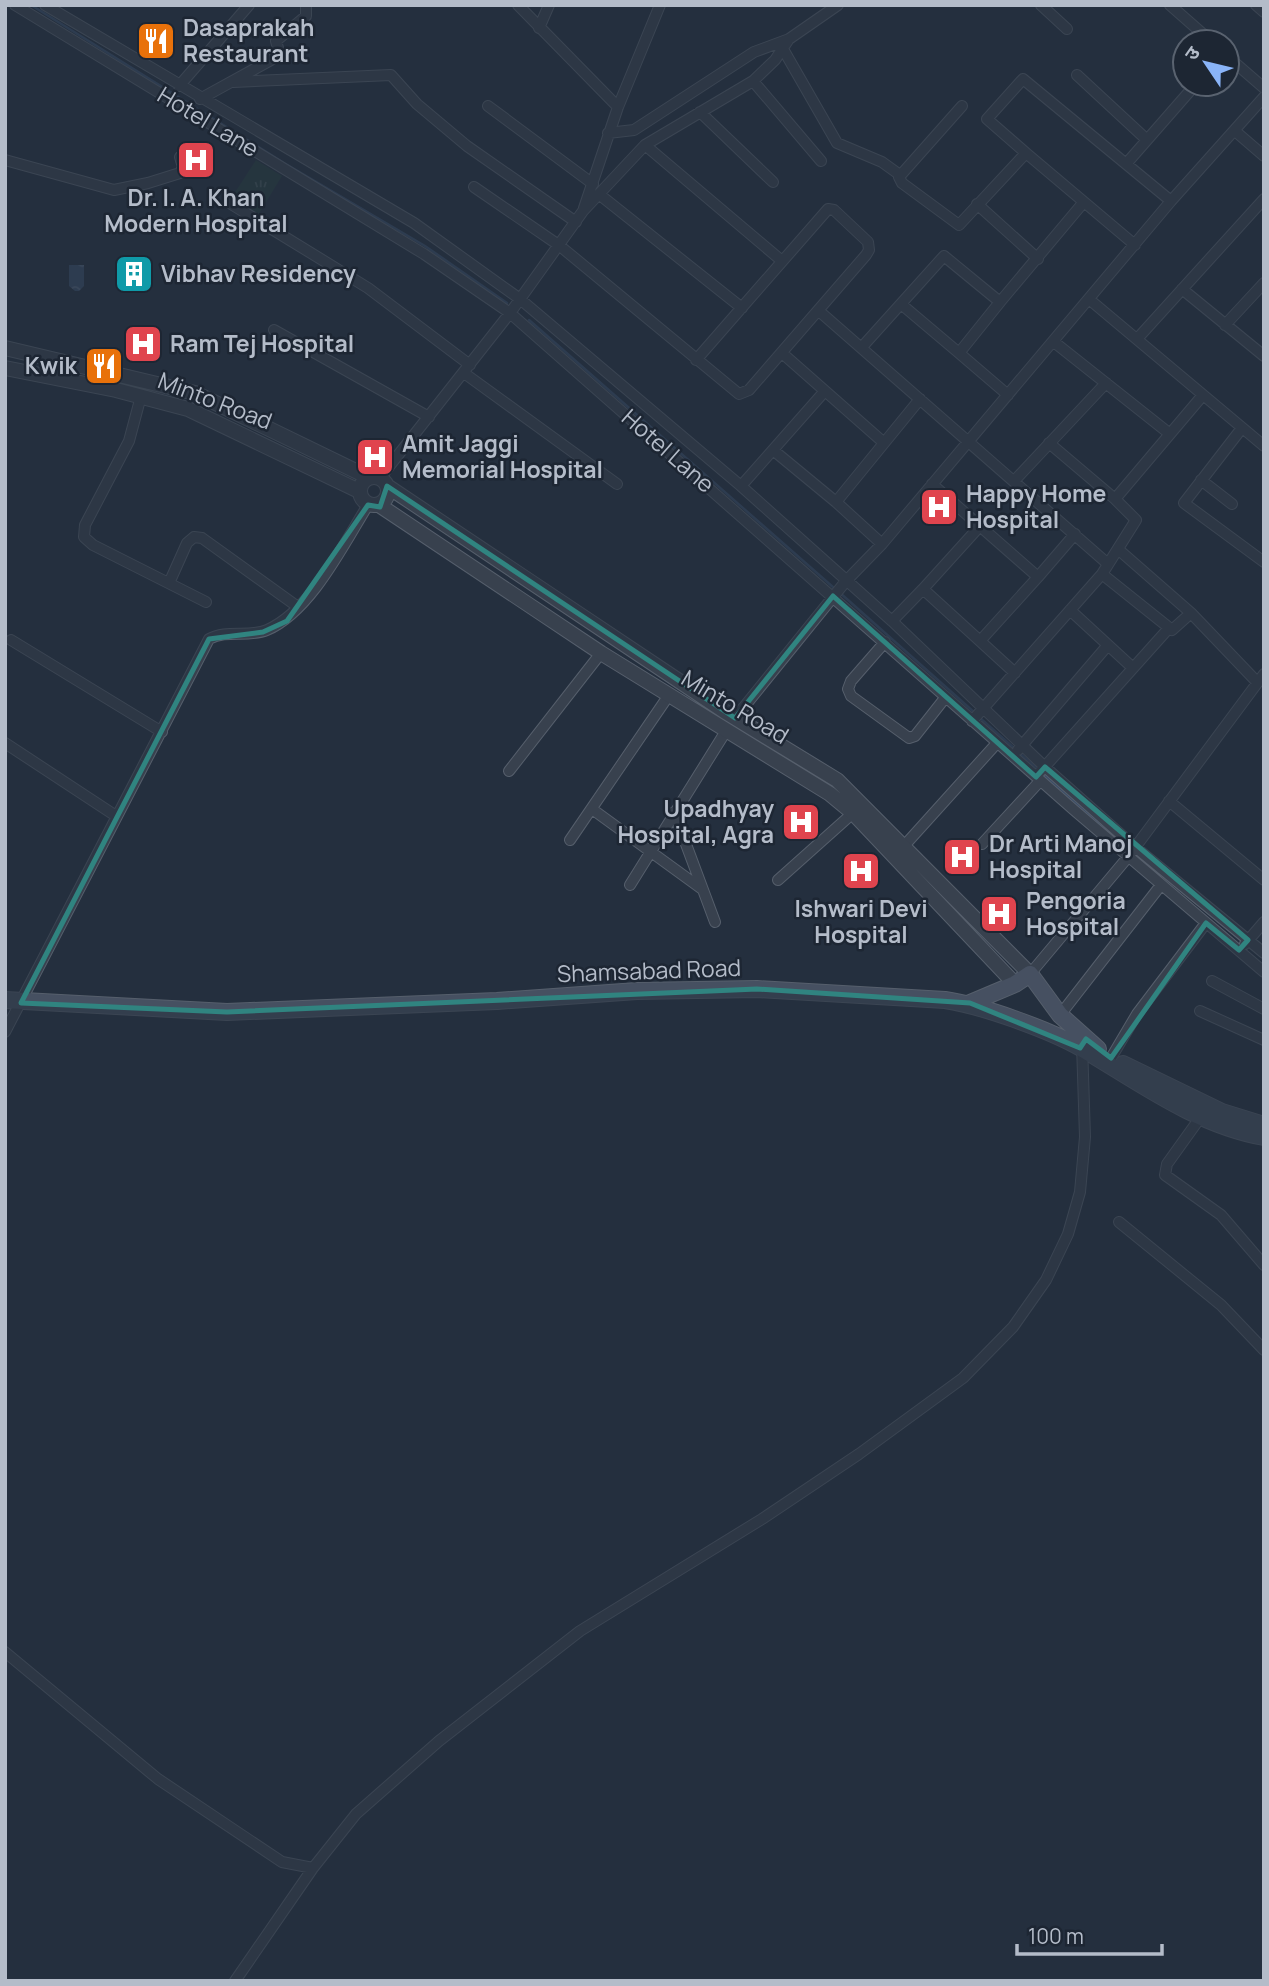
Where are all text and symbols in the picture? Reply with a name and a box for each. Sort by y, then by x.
place label: Dasaprakah Restaurant [183,11,314,69]
restaurant icon: Dasaprakah Restaurant [135,20,177,62]
north arrow [1171,28,1241,98]
text: उ [1178,41,1206,65]
street label: Hotel Lane [152,78,265,164]
hospital icon: Dr. I. A. Khan Modern Hospital [175,139,217,181]
place label: Dr. I. A. Khan Modern Hospital [104,181,288,239]
building icon: Vibhav Residency [113,253,155,295]
place label: Vibhav Residency [161,257,356,289]
hospital icon: Ram Tej Hospital [122,323,164,365]
place label: Ram Tej Hospital [170,327,354,359]
restaurant icon: Kwik [83,345,125,387]
place label: Kwik [25,349,78,381]
street label: Minto Road [154,364,277,436]
street label: Hotel Lane [615,401,722,499]
place label: Amit Jaggi Memorial Hospital [402,427,603,485]
hospital icon: Amit Jaggi Memorial Hospital [354,436,396,478]
place label: Happy Home Hospital [966,477,1106,535]
hospital icon: Happy Home Hospital [918,486,960,528]
street label: Minto Road [676,662,795,751]
place label: Upadhyay Hospital, Agra [617,792,774,850]
hospital icon: Upadhyay Hospital, Agra [780,801,822,843]
place label: Dr Arti Manoj Hospital [989,827,1132,885]
hospital icon: Dr Arti Manoj Hospital [941,836,983,878]
hospital icon: Ishwari Devi Hospital [840,850,882,892]
place label: Pengoria Hospital [1026,884,1126,942]
place label: Ishwari Devi Hospital [794,892,928,950]
hospital icon: Pengoria Hospital [978,893,1020,935]
street label: Shamsabad Road [556,951,742,989]
scale bar [1017,1912,1162,1956]
text: 100 m [1028,1922,1084,1950]

